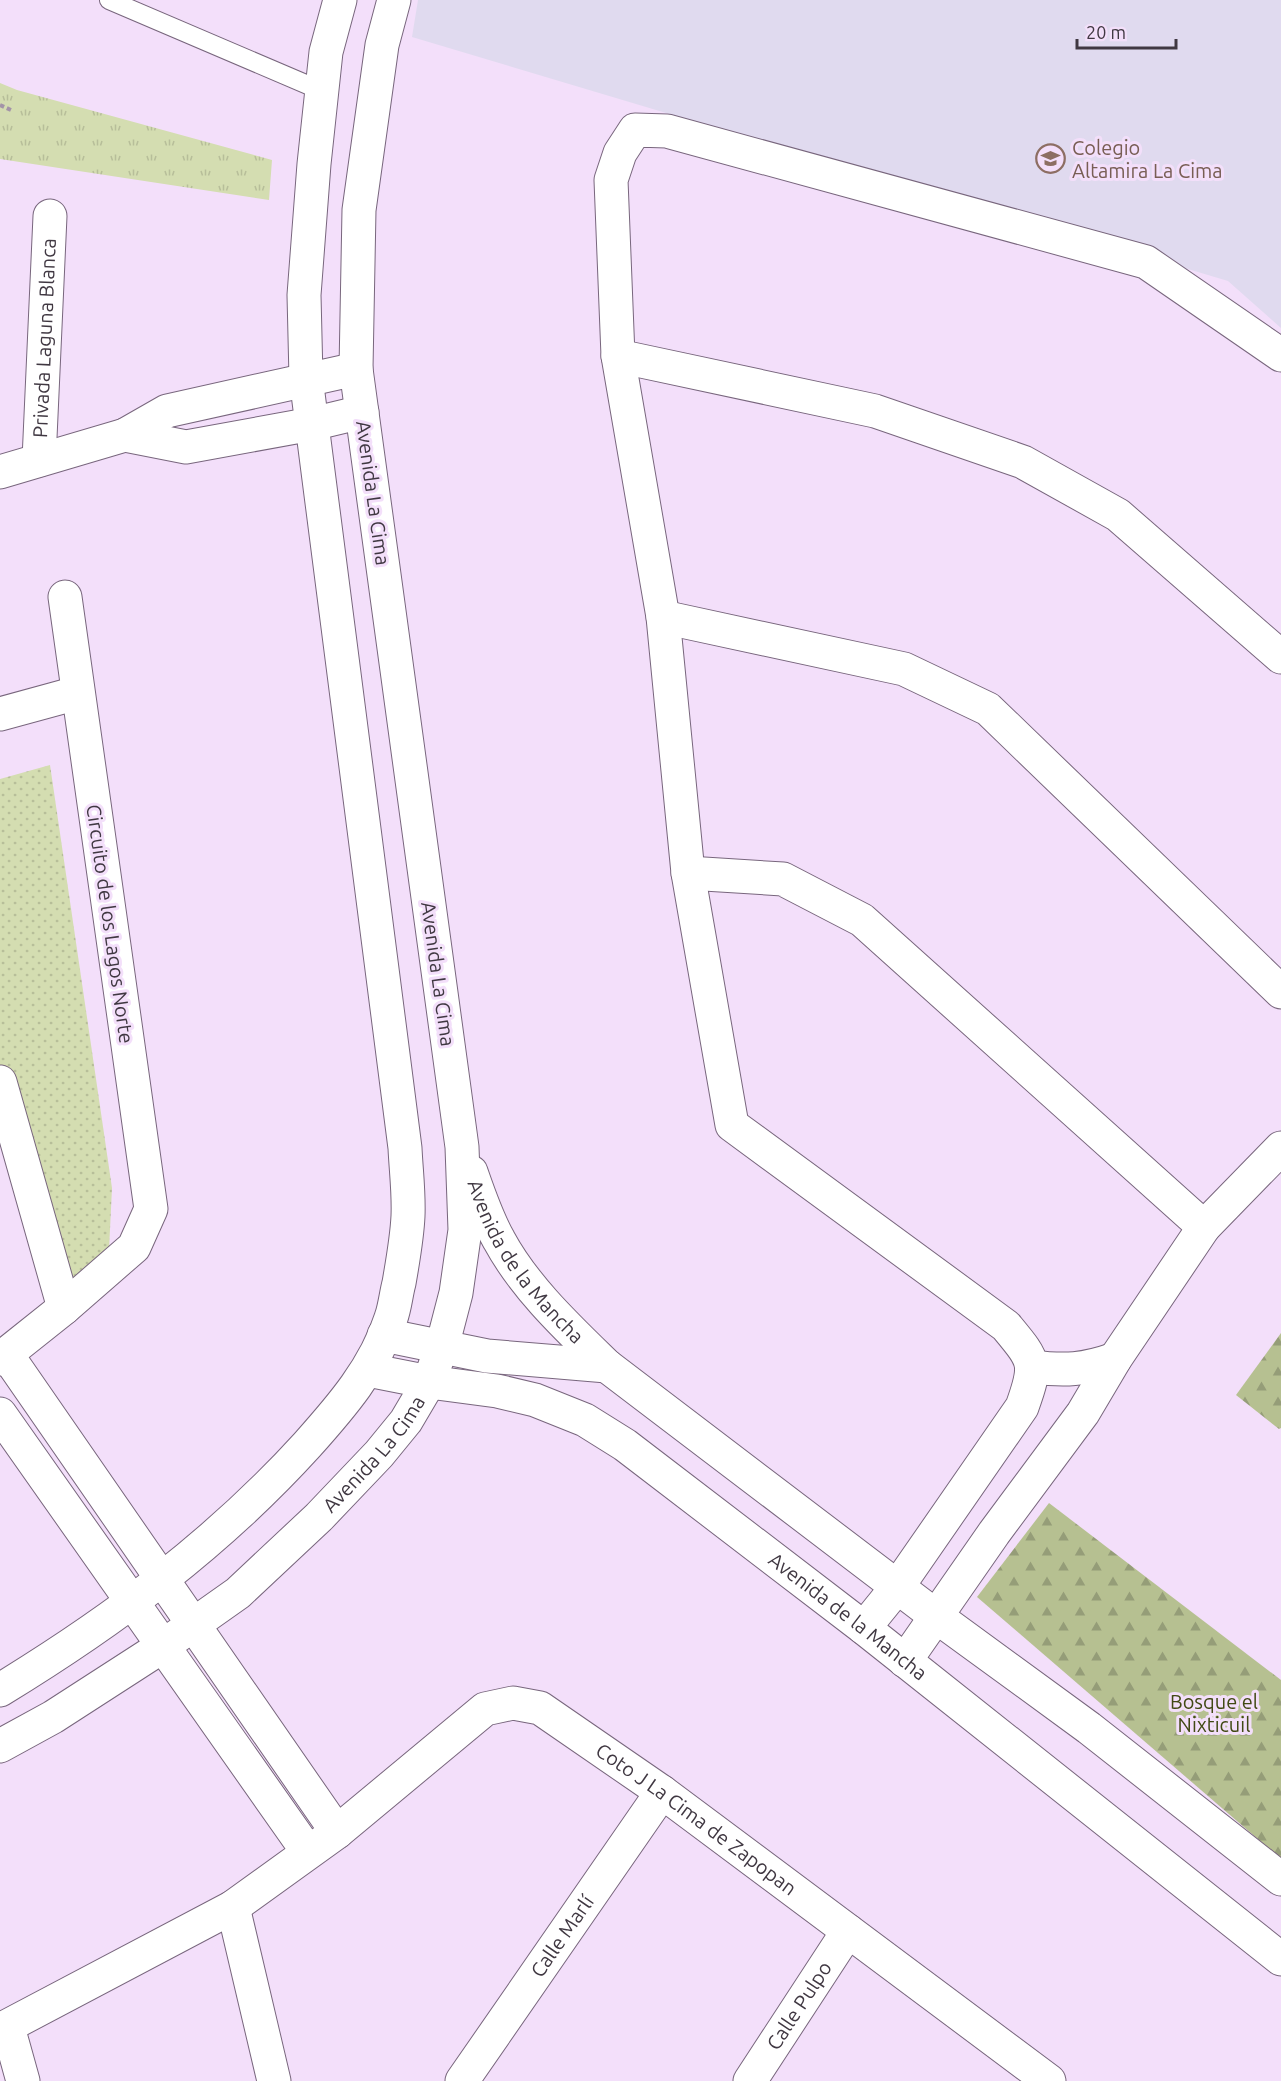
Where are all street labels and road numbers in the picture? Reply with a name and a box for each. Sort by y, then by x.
street label: Privada Laguna Blanca [28,238,60,438]
street label: Avenida La Cima [352,419,395,567]
street label: Circuito de los Lagos Norte [82,803,139,1045]
street label: Avenida La Cima [417,900,460,1048]
street label: Avenida de la Mancha [464,1176,589,1348]
street label: Avenida La Cima [318,1391,429,1517]
street label: Avenida de la Mancha [765,1547,932,1685]
street label: Coto J La Cima de Zapopan [592,1738,801,1900]
street label: Calle Marlí [526,1890,599,1981]
street label: Calle Pulpo [762,1957,836,2054]

